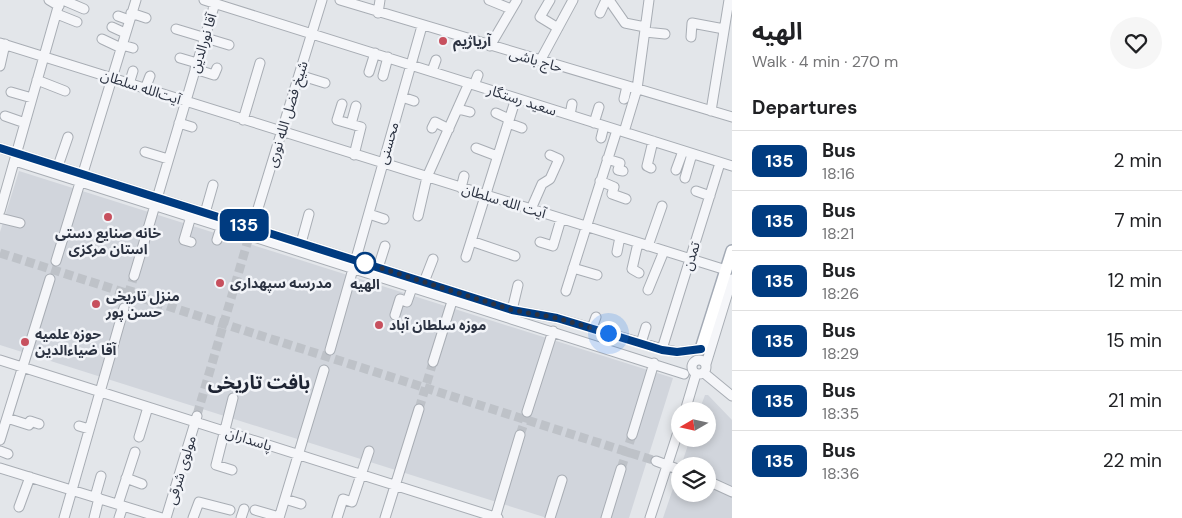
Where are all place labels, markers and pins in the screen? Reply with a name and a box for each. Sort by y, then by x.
place label: آریاژیم [453,32,492,52]
marker: آریاژیم [437,35,449,47]
marker: خانه صنایع دستی استان مرکزی [102,211,114,223]
place label: خانه صنایع دستی استان مرکزی [55,224,161,258]
marker: الهیه [354,252,376,274]
place label: مدرسه سپهداری [230,274,332,293]
place label: الهیه [350,275,380,293]
marker: مدرسه سپهداری [214,277,226,289]
place label: منزل تاریخی حسن پور [105,287,180,322]
marker: منزل تاریخی حسن پور [90,298,102,310]
place label: موزه سلطان آباد [389,316,486,334]
marker: موزه سلطان آباد [373,319,385,331]
place label: حوزه علمیه آقا ضیاءالدین [35,325,117,359]
marker: حوزه علمیه آقا ضیاءالدین [19,336,31,348]

